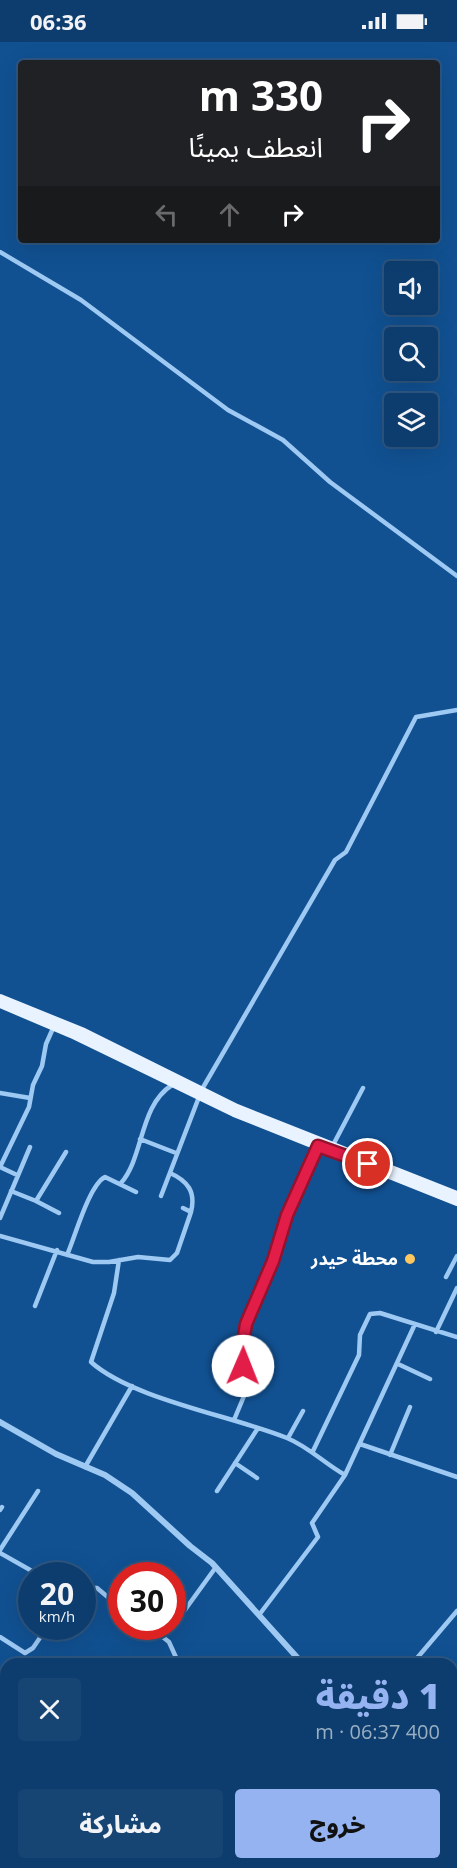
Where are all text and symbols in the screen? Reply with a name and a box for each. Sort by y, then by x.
text: 06:36 [30,6,87,36]
text: 330 m [199,66,323,123]
icon: right [344,84,422,162]
text: انعطف يمينًا [189,128,323,165]
icon: left [150,198,183,231]
icon: ahead [213,198,246,231]
icon: right [276,198,309,231]
map controls [384,261,438,447]
button: sound [384,261,438,315]
button: search [384,327,438,381]
button: layers [384,393,438,447]
pin [342,1138,393,1189]
icon: arrive [351,1147,384,1180]
place label: محطة حيدر [310,1246,398,1270]
marker: محطة حيدر [403,1252,417,1266]
position arrow [211,1334,275,1398]
speed limit sign: 30 [108,1562,186,1640]
text: 20 [40,1573,74,1614]
text: km/h [39,1606,75,1626]
text: 1 دقيقة [316,1671,440,1720]
button: close [18,1678,81,1741]
text: 400 m · 06:37 [315,1718,440,1745]
button: مشاركة [18,1789,223,1858]
button: خروج [235,1789,440,1858]

